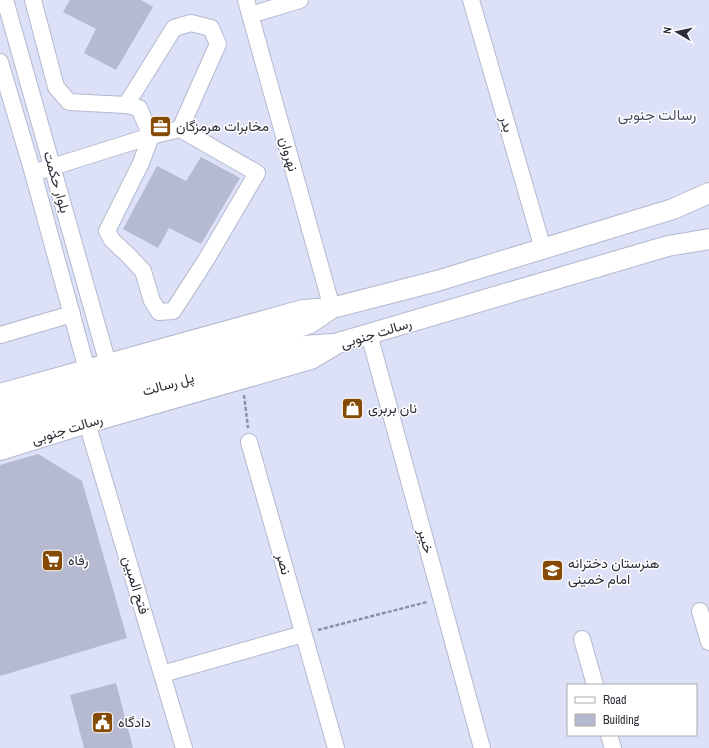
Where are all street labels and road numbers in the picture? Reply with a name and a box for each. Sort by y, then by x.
street label: بدر [496,113,518,134]
street label: نهروان [276,135,302,173]
street label: بلوار حکمت [40,149,74,215]
street label: رسالت جنوبی [338,314,414,352]
street label: پل رسالت [140,368,196,401]
street label: رسالت جنوبی [29,410,105,448]
street label: خیبر [414,526,438,555]
street label: نصر [272,550,296,577]
street label: فتح المبین [117,554,153,617]

